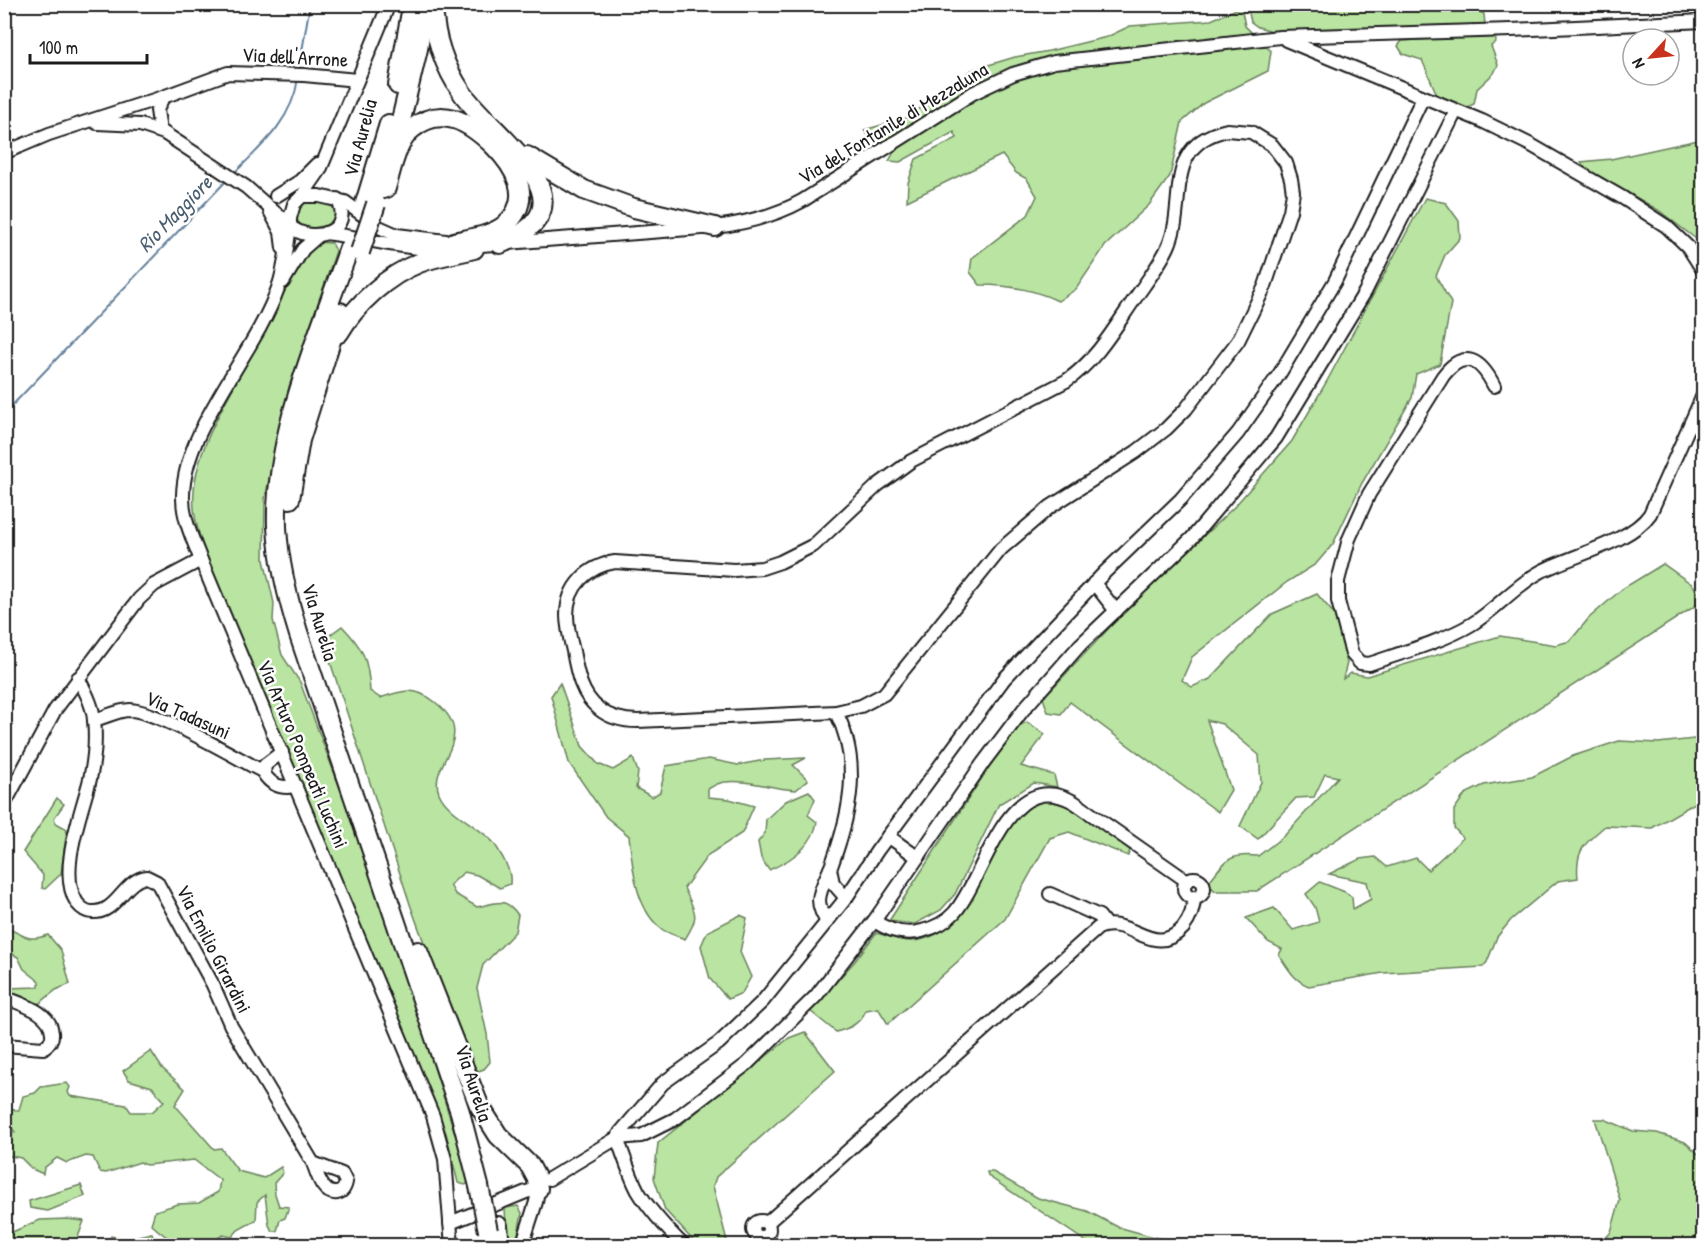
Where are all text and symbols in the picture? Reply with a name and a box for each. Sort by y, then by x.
scale bar [30,27,147,65]
north arrow [1621,27,1681,87]
text: 100 m [39,35,78,60]
street label: Via dell'Arrone [241,40,349,73]
street label: Via del Fontanile di Mezzaluna [793,55,993,190]
text: N [1626,55,1649,73]
street label: Via Aurelia [336,96,383,180]
water label: Rio Maggiore [131,168,220,258]
street label: Via Aurelia [296,580,345,664]
street label: Via Arturo Pompeati Luchini [252,656,355,852]
street label: Via Tadasuni [141,684,235,745]
street label: Via Emilio Girardini [170,880,258,1018]
street label: Via Aurelia [449,1041,500,1125]

